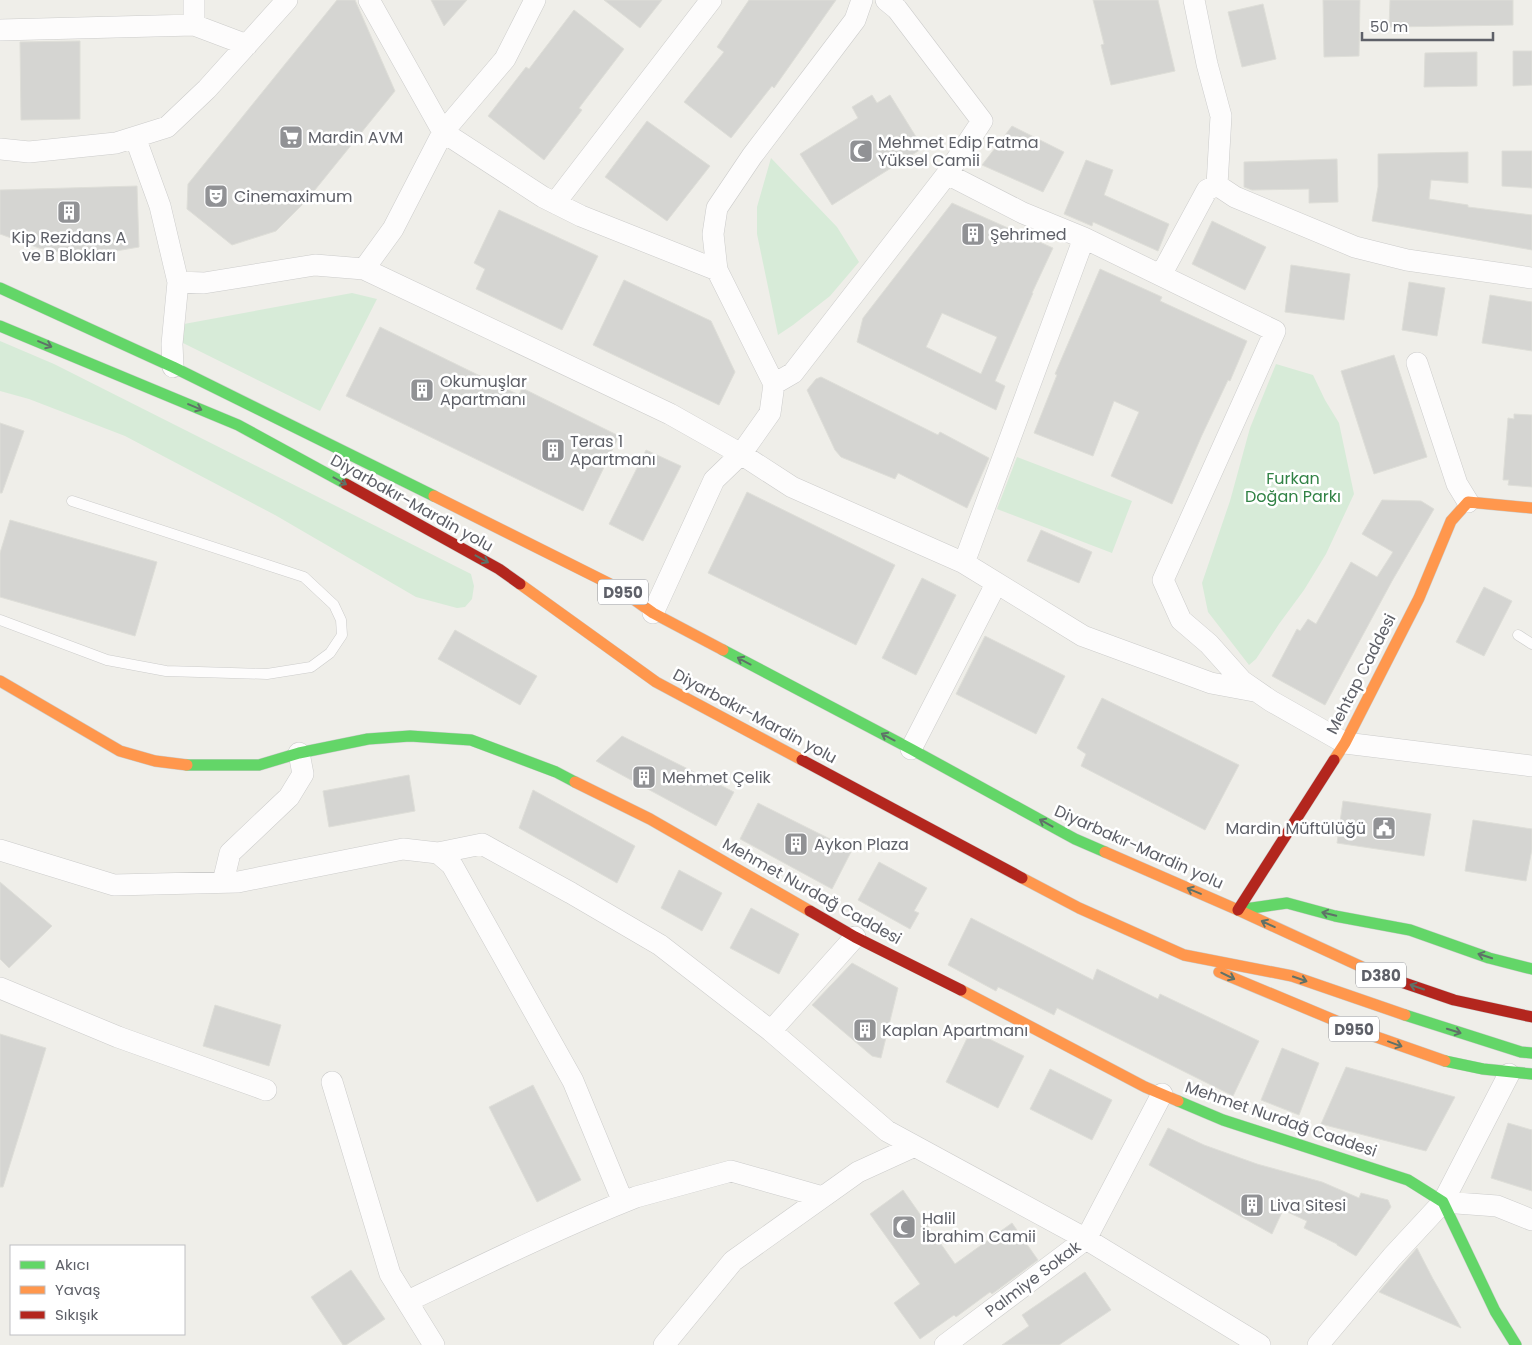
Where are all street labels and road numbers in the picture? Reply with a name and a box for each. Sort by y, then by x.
street label: Diyarbakır-Mardin yolu [326,449,498,557]
road number: D950 [598,580,648,604]
street label: Mehtap Caddesi [1321,610,1401,738]
street label: Diyarbakır-Mardin yolu [669,663,841,769]
street label: Diyarbakır-Mardin yolu [1051,799,1227,895]
street label: Mehmet Nurdağ Caddesi [718,832,906,950]
road number: D380 [1356,962,1406,988]
road number: D950 [1329,1016,1379,1042]
street label: Mehmet Nurdağ Caddesi [1182,1075,1380,1163]
street label: Palmiye Sokak [980,1235,1086,1323]

